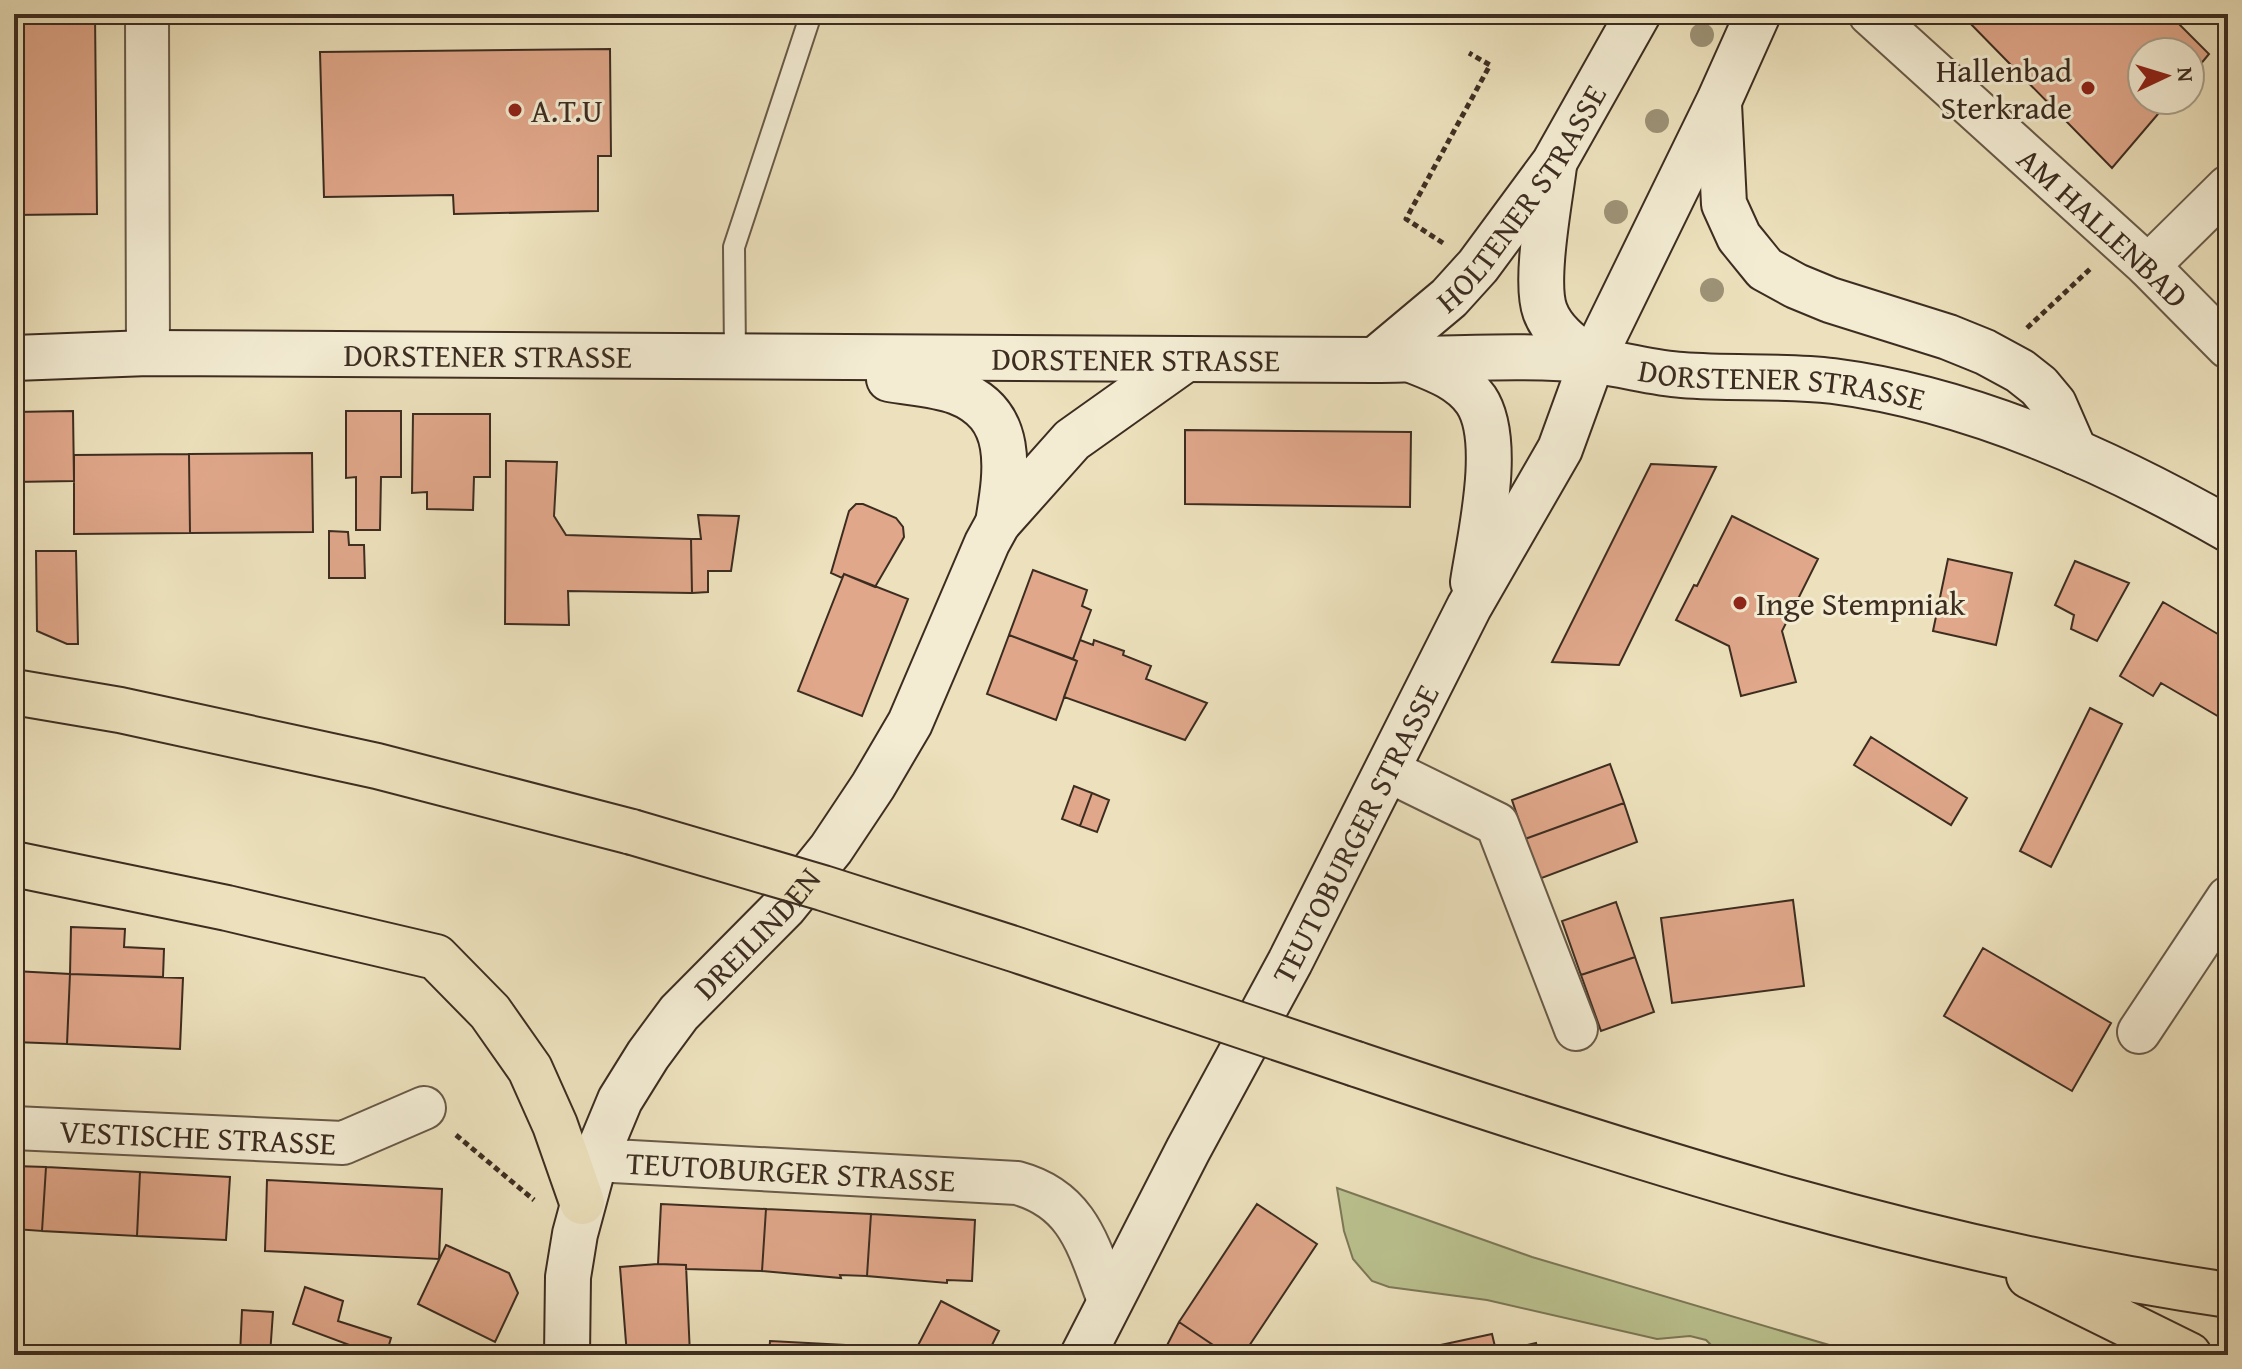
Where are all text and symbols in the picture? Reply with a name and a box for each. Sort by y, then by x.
north arrow [2126,36,2206,116]
place label: Hallenbad Sterkrade [1936,47,2072,131]
text: N [2169,66,2202,83]
street label: HOLTENER STRASSE [1425,76,1617,323]
marker: Hallenbad Sterkrade [2079,79,2097,97]
place label: A.T.U [531,87,603,134]
marker: A.T.U [506,101,524,119]
street label: AM HALLENBAD [2007,135,2200,318]
street label: DORSTENER STRASSE [344,331,632,379]
street label: DORSTENER STRASSE [992,334,1280,383]
street label: DORSTENER STRASSE [1635,346,1931,422]
place label: Inge Stempniak [1756,580,1966,627]
marker: Inge Stempniak [1731,594,1749,612]
street label: TEUTOBURGER STRASSE [1259,676,1450,992]
street label: DREILINDEN [682,857,831,1010]
street label: VESTISCHE STRASSE [58,1107,337,1166]
street label: TEUTOBURGER STRASSE [625,1138,957,1203]

